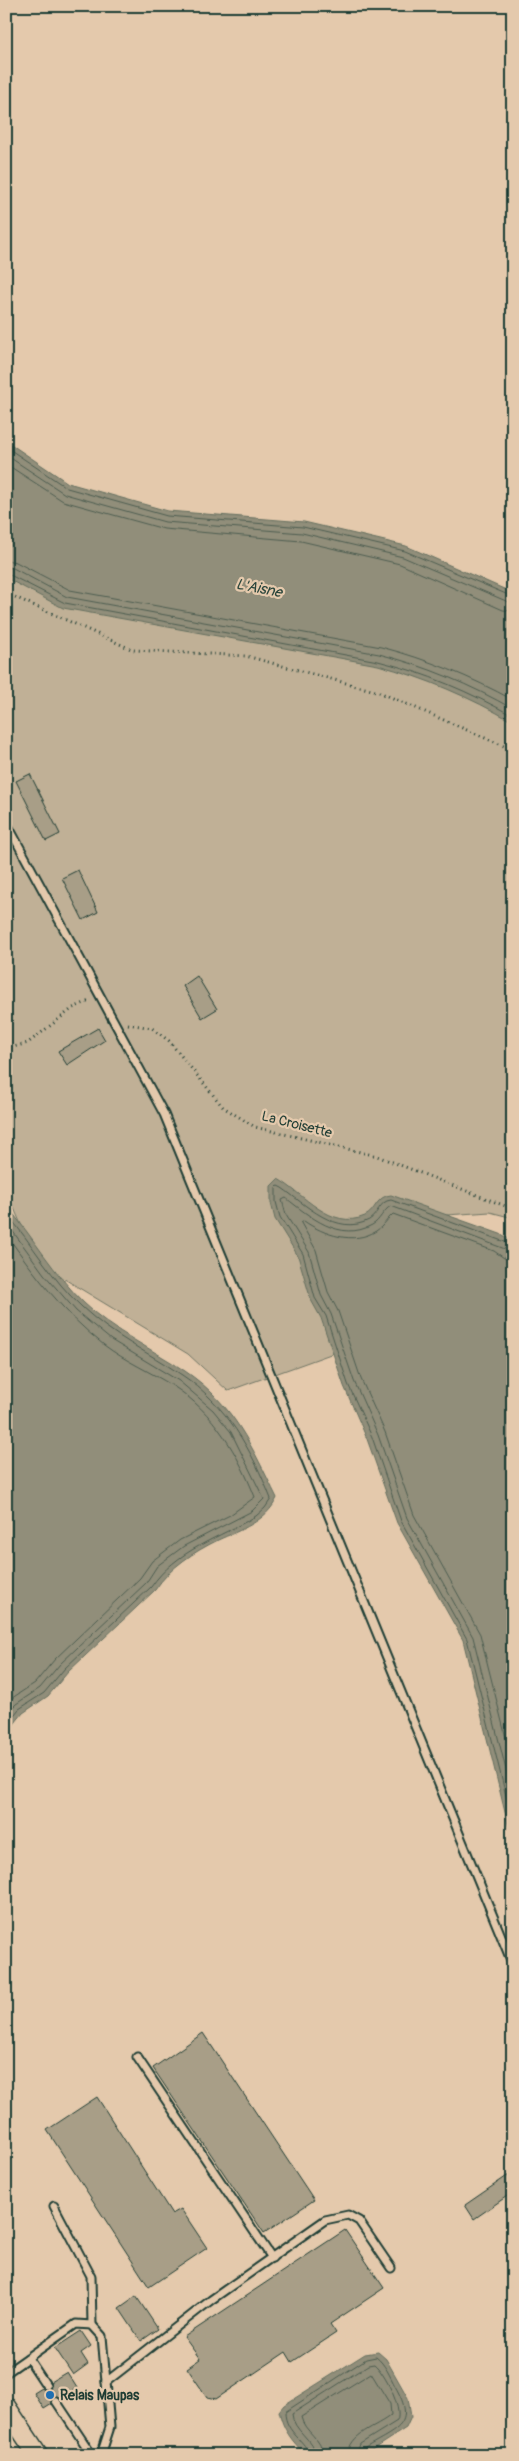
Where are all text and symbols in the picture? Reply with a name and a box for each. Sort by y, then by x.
water label: L'Aisne [234,575,285,603]
street label: La Croisette [260,1108,334,1141]
place label: Relais Maupas [60,2387,140,2404]
marker: Relais Maupas [44,2389,56,2401]

